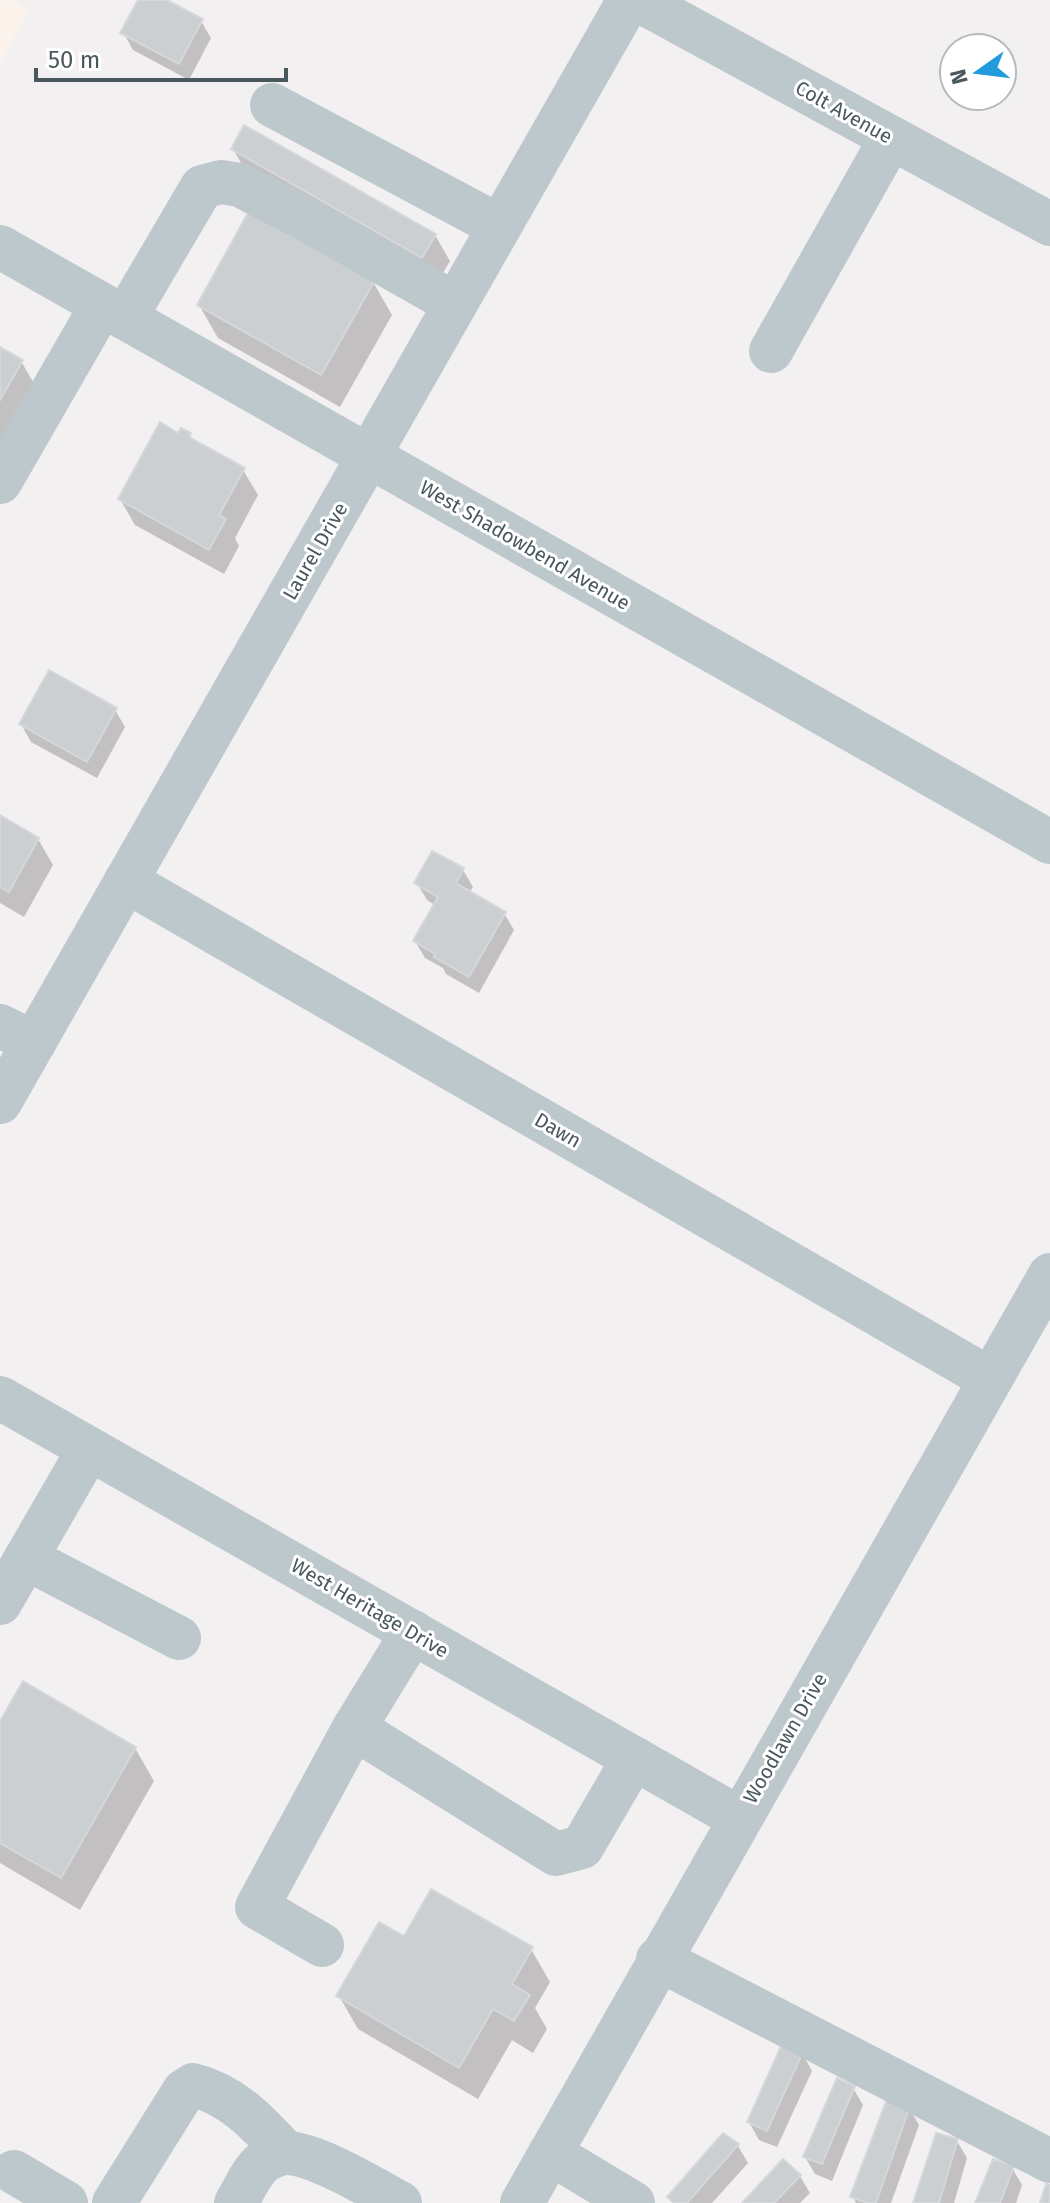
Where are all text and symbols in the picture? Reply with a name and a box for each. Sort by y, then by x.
scale bar [36,32,286,82]
north arrow [938,32,1018,112]
text: 50 m [48,46,100,74]
text: N [944,66,974,87]
street label: Colt Avenue [791,76,897,148]
street label: West Shadowbend Avenue [416,475,634,615]
street label: Laurel Drive [278,498,352,604]
street label: Dawn [531,1107,585,1153]
street label: West Heritage Drive [287,1553,453,1663]
street label: Woodlawn Drive [738,1669,832,1807]

